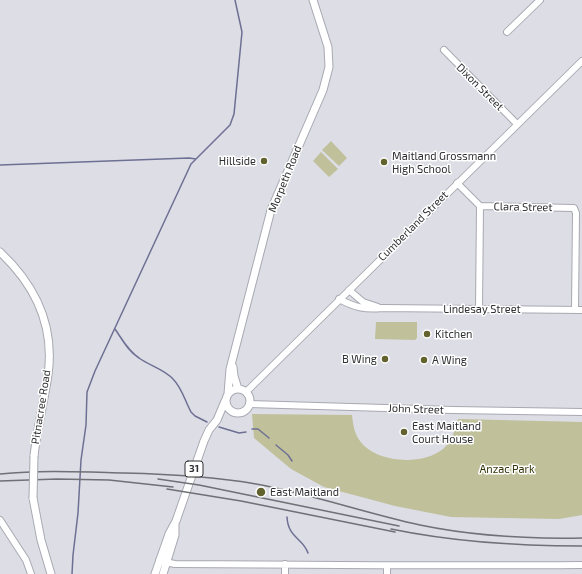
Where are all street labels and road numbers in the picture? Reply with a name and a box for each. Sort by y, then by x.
street label: Dixon Street [454,61,506,113]
street label: Morpeth Road [266,144,304,214]
street label: Cumberland Street [375,188,451,264]
street label: Clara Street [493,200,553,214]
street label: Lindesay Street [443,302,521,316]
street label: Pitnacree Road [29,369,53,445]
street label: John Street [388,401,444,417]
road number: 31 [185,461,203,477]

